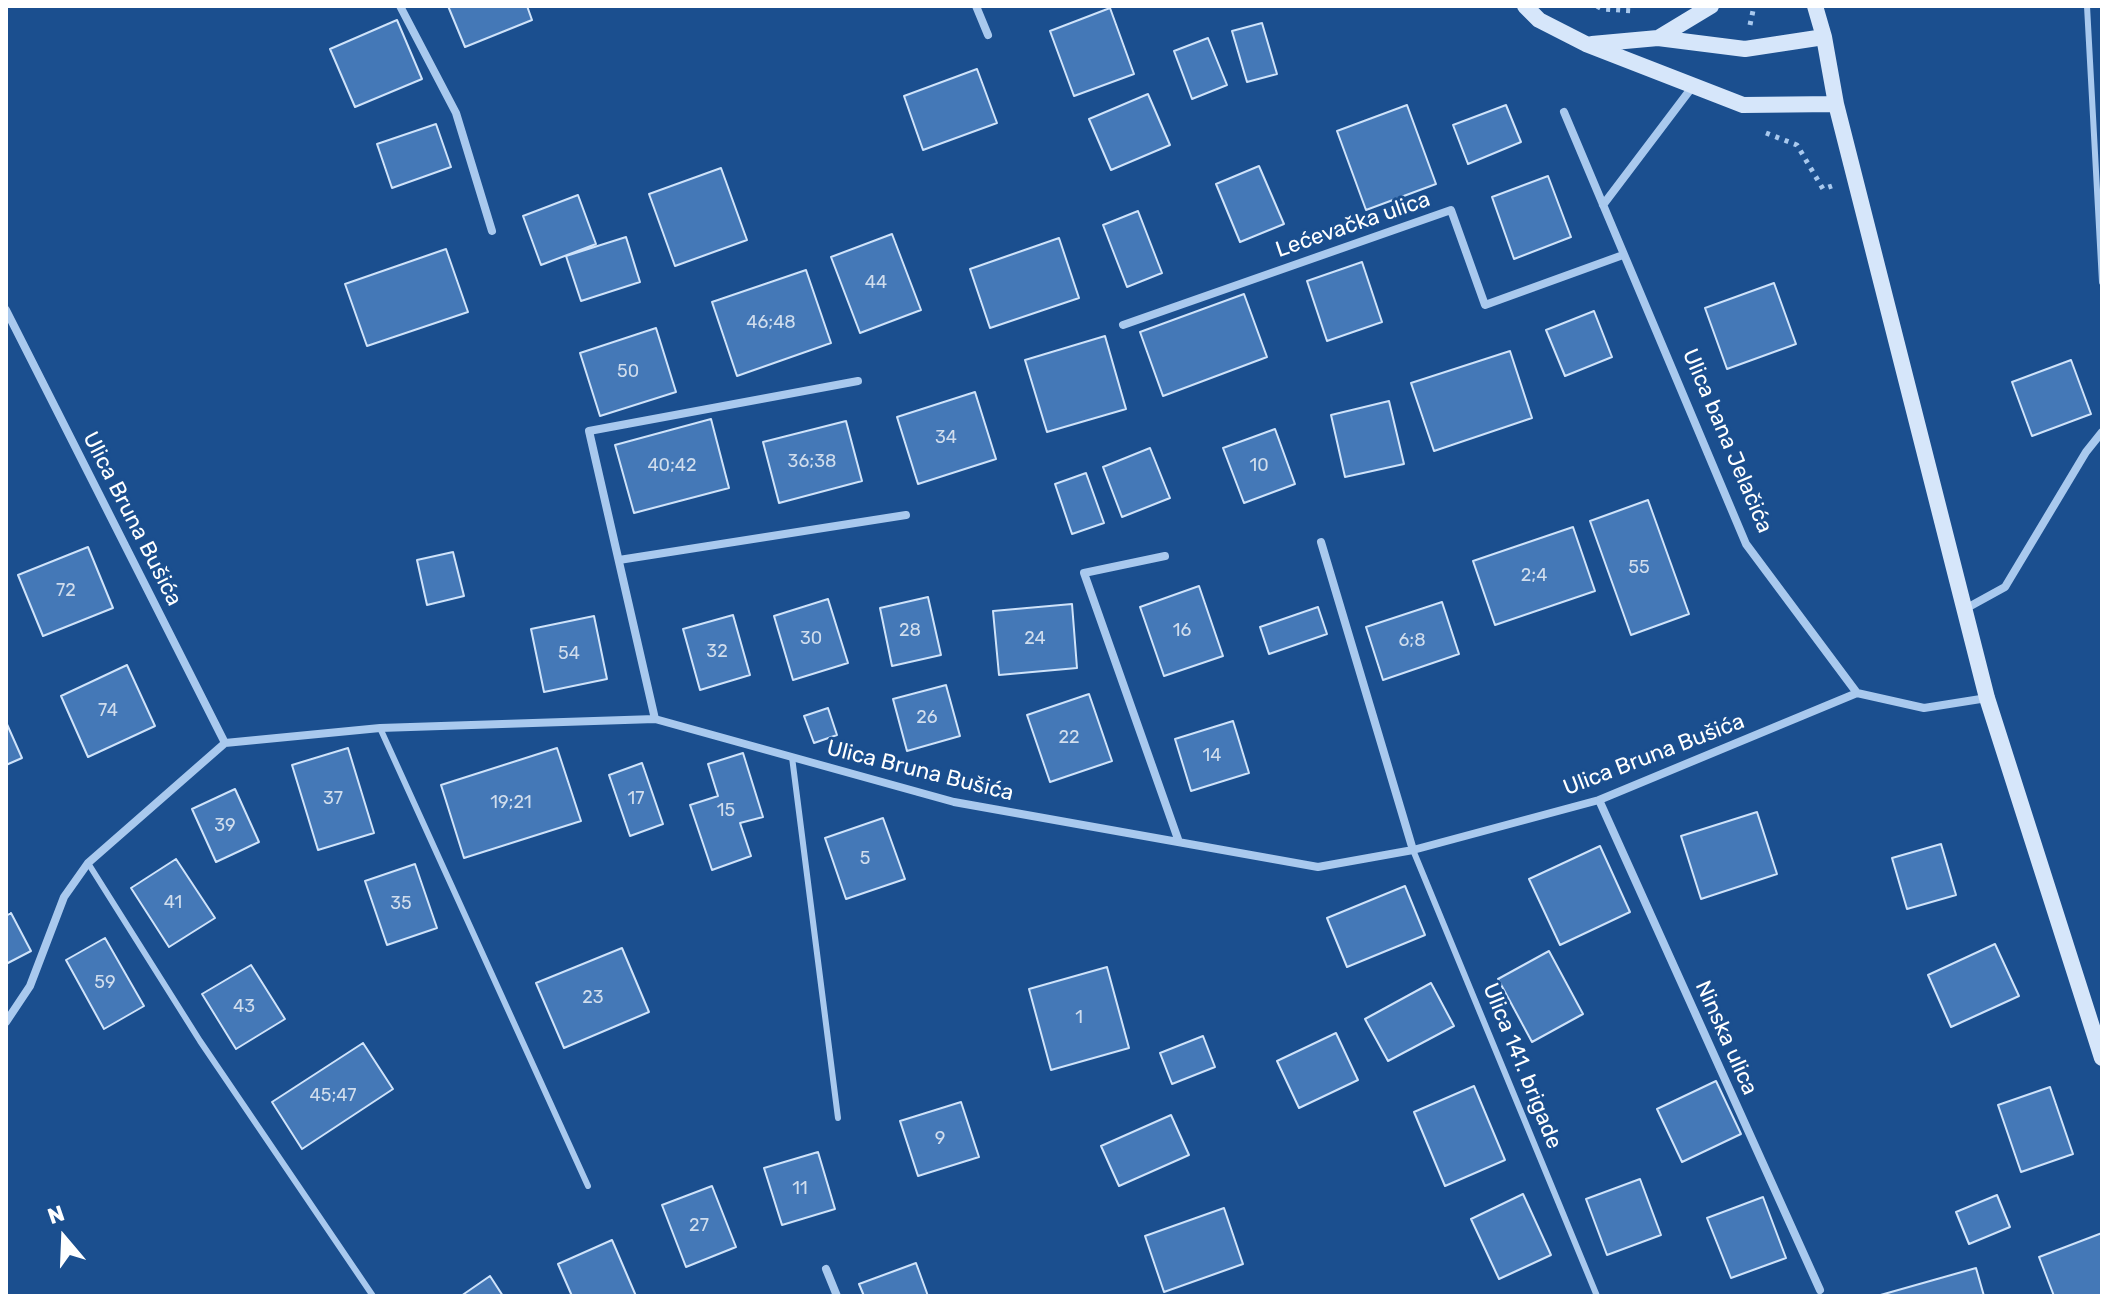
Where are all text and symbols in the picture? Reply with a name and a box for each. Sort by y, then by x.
street label: Lećevačka ulica [1272,186,1434,264]
house number: 44 [865,272,887,294]
house number: 46;48 [746,312,796,334]
street label: Ulica bana Jelačića [1676,345,1778,537]
house number: 50 [617,361,639,383]
house number: 34 [935,427,957,449]
street label: Ulica Bruna Bušića [77,428,187,610]
house number: 36;38 [788,451,836,473]
house number: 40;42 [647,455,697,477]
house number: 10 [1249,455,1269,477]
house number: 55 [1628,557,1650,579]
house number: 2;4 [1521,565,1547,587]
house number: 72 [56,580,76,602]
house number: 28 [899,620,921,642]
house number: 16 [1173,620,1191,642]
house number: 30 [800,628,822,650]
house number: 24 [1024,628,1046,650]
house number: 6;8 [1398,630,1426,652]
house number: 32 [706,641,728,663]
house number: 54 [558,643,580,665]
house number: 74 [98,700,118,722]
house number: 26 [916,707,938,729]
street label: Ulica Bruna Bušića [1560,708,1748,802]
house number: 22 [1058,727,1080,749]
street label: Ulica Bruna Bušića [824,735,1016,807]
house number: 14 [1203,745,1221,767]
house number: 37 [323,788,343,810]
house number: 17 [628,788,644,810]
house number: 19;21 [490,792,532,814]
house number: 15 [717,800,735,822]
house number: 39 [214,815,236,837]
house number: 5 [860,848,870,870]
house number: 41 [164,892,182,914]
house number: 35 [390,893,412,915]
house number: 59 [94,972,116,994]
street label: Ninska ulica [1689,977,1763,1099]
street label: Ulica 141. brigade [1477,979,1567,1153]
house number: 23 [582,987,604,1009]
house number: 43 [233,996,255,1018]
house number: 1 [1075,1007,1083,1029]
house number: 45;47 [310,1085,356,1107]
house number: 9 [935,1128,945,1150]
house number: 11 [792,1178,808,1200]
north arrow [24,1198,104,1278]
text: N [44,1199,68,1230]
house number: 27 [689,1215,709,1237]

